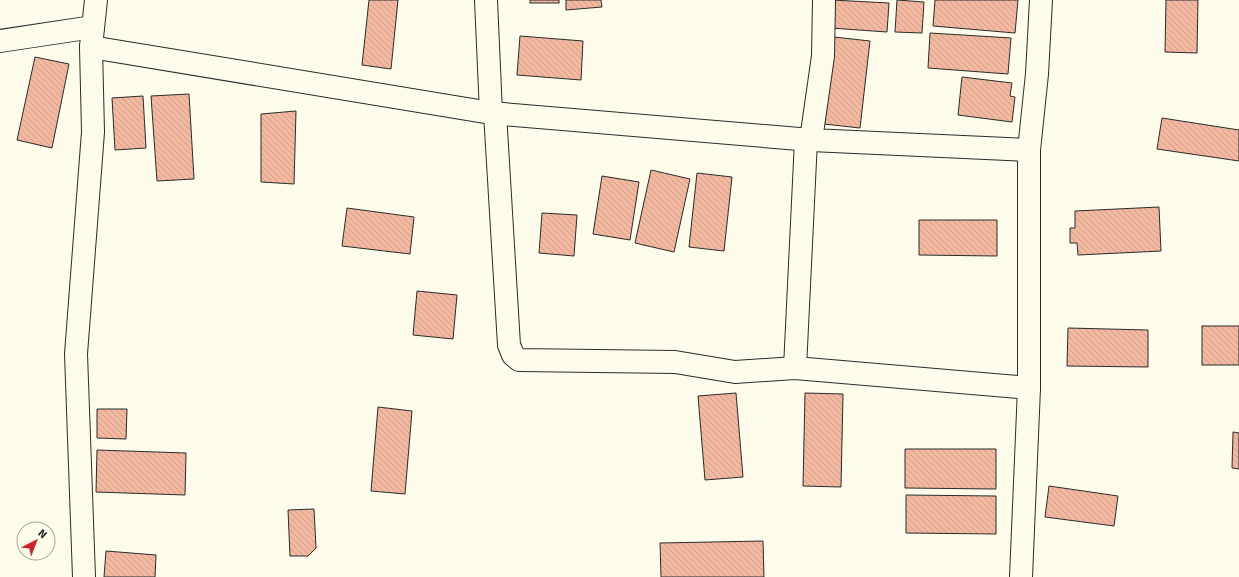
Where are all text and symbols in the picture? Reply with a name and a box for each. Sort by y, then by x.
north arrow [16,521,56,561]
text: N [35,527,50,541]

